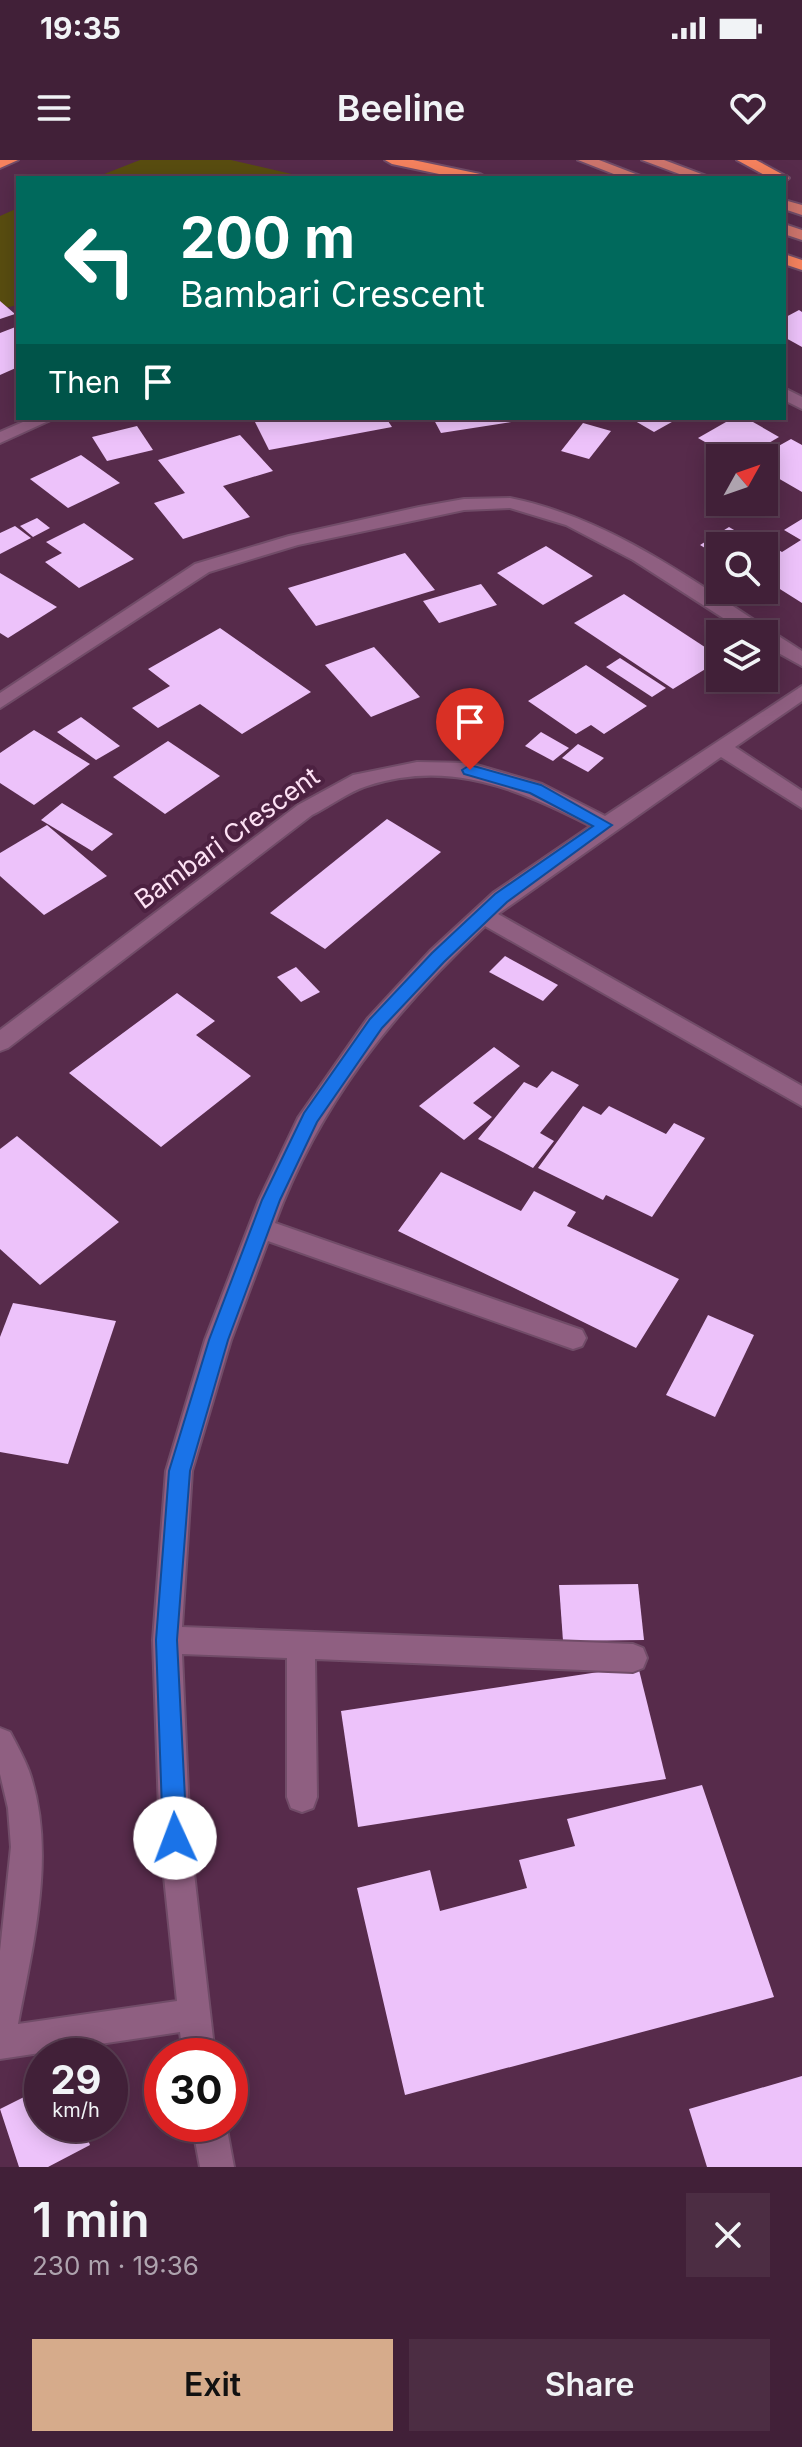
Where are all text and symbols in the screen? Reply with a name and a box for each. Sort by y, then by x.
text: 19:35 [40,10,121,46]
icon: menu [32,86,76,130]
text: Beeline [337,86,465,130]
icon: heart [726,86,770,130]
text: 200 m [180,204,355,272]
icon: left [48,208,152,312]
text: Bambari Crescent [180,272,485,316]
icon: arrive [136,360,180,404]
text: Then [48,364,120,400]
north arrow [706,444,778,516]
map controls [706,444,778,692]
button: search [706,532,778,604]
button: layers [706,620,778,692]
pin [436,688,504,770]
icon: arrive [448,700,492,744]
street label: Bambari Crescent [129,760,325,915]
position arrow [133,1796,217,1880]
speed limit sign: 30 [144,2038,248,2142]
text: 29 [50,2055,102,2104]
text: km/h [52,2098,100,2122]
text: 1 min [32,2190,150,2249]
button: close [686,2193,770,2277]
text: 230 m · 19:36 [32,2250,199,2281]
button: Exit [32,2339,393,2431]
button: Share [409,2339,770,2431]

